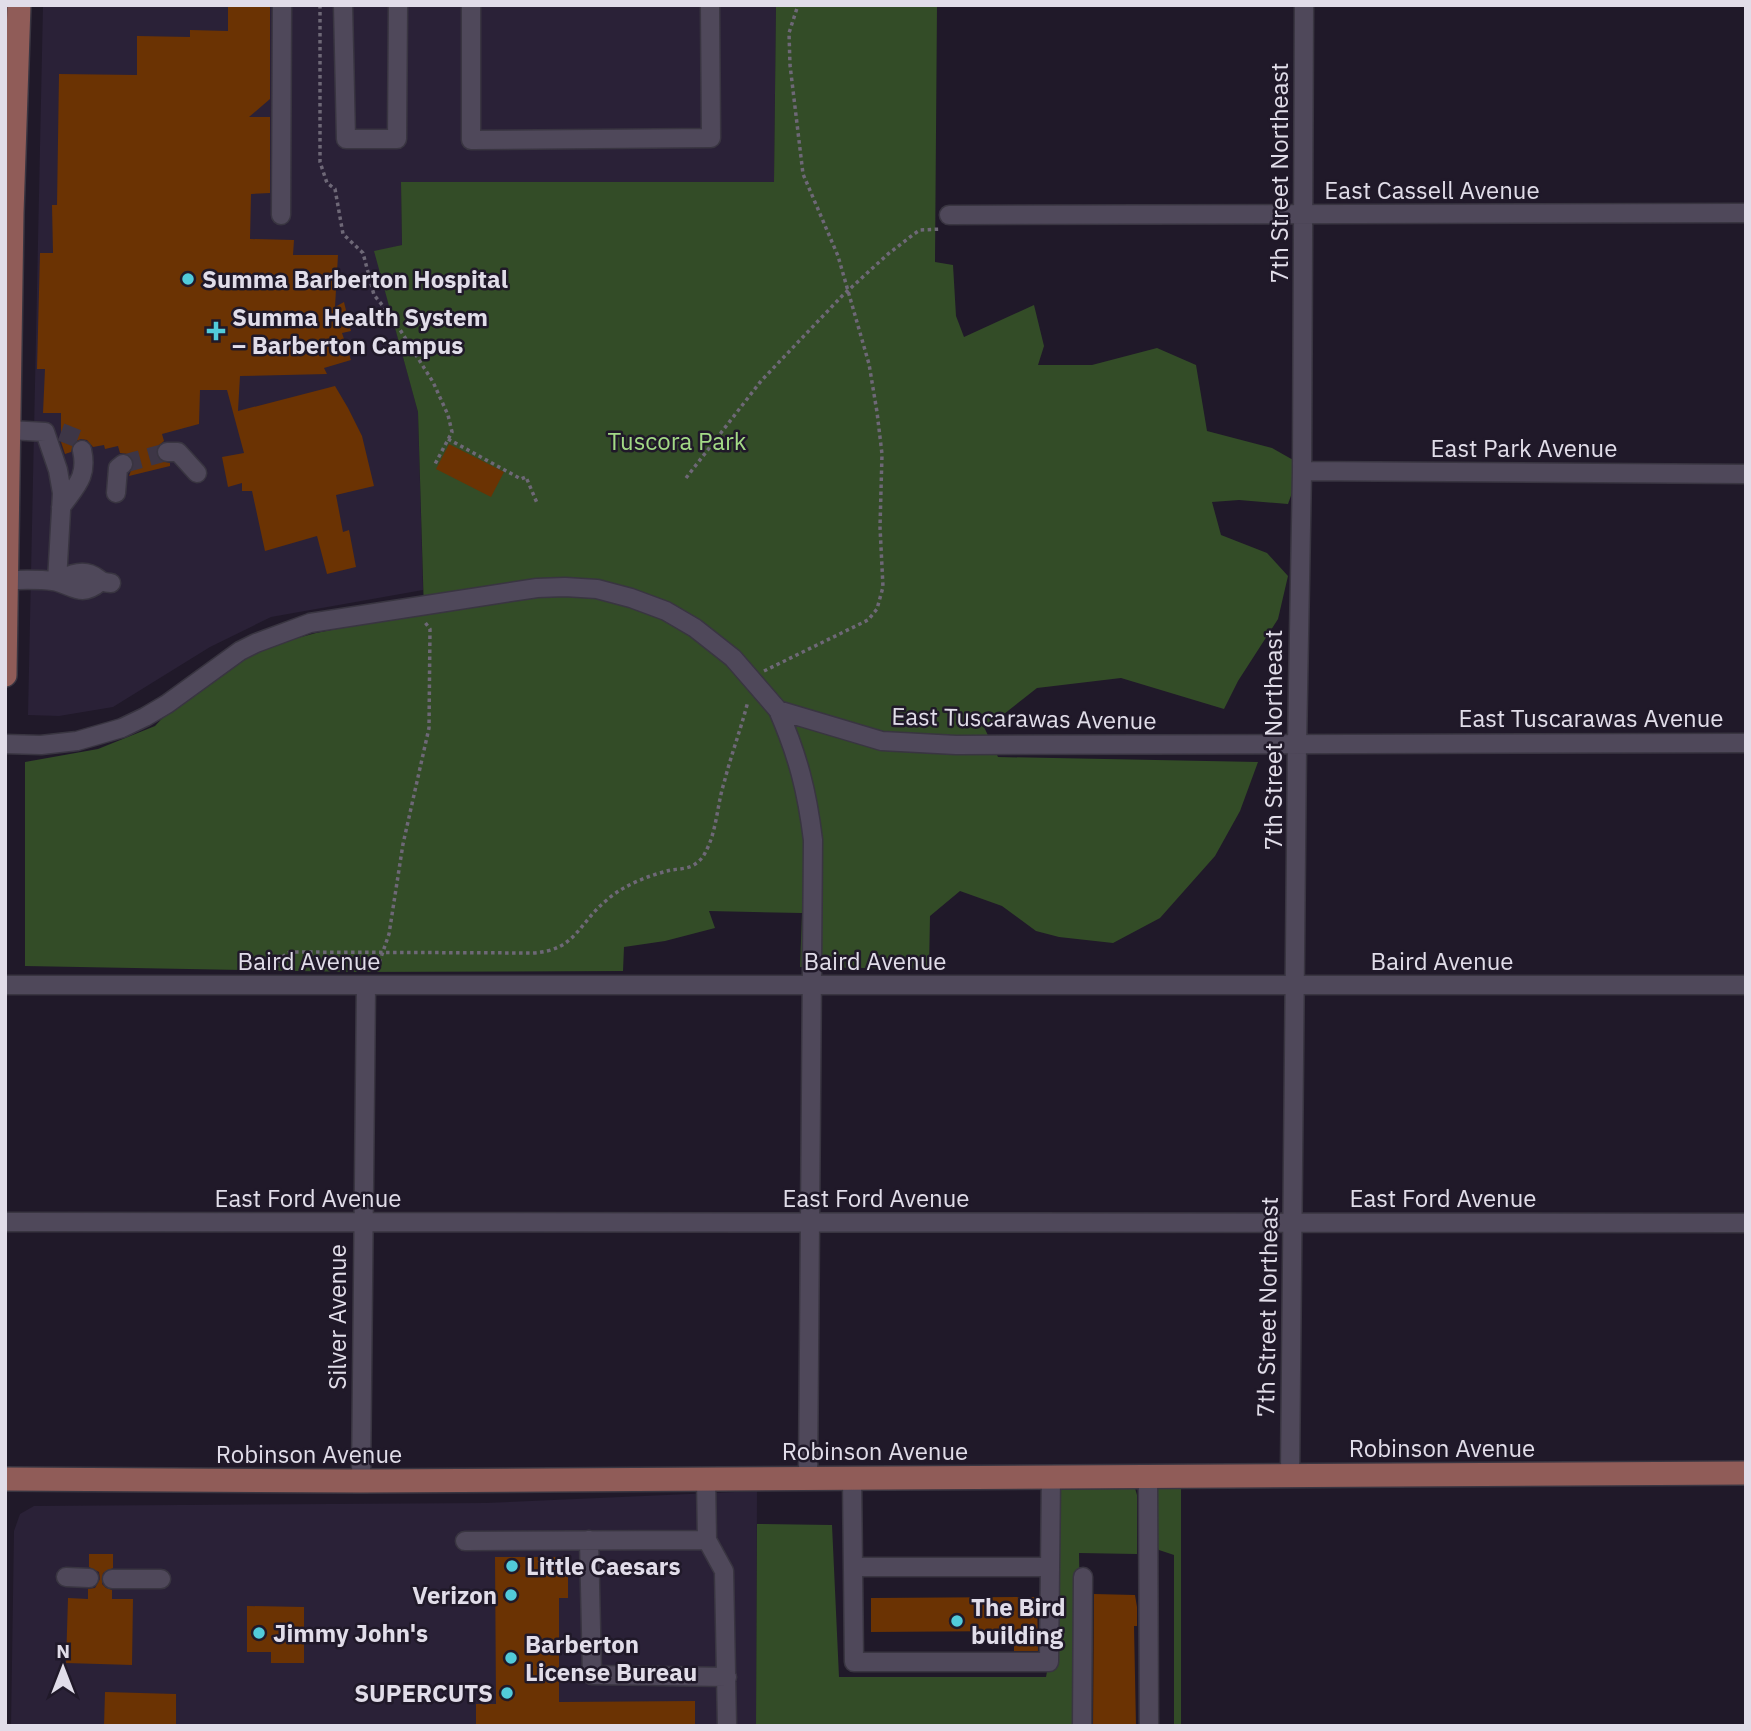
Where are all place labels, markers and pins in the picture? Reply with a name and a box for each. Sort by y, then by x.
place label: Summa Barberton Hospital [202,263,508,295]
marker: Summa Barberton Hospital [180,271,196,287]
place label: Summa Health System – Barberton Campus [232,301,488,361]
marker: Summa Health System – Barberton Campus [206,321,226,341]
place label: Little Caesars [526,1550,681,1582]
marker: Little Caesars [504,1558,520,1574]
place label: Verizon [412,1579,497,1611]
marker: Verizon [503,1587,519,1603]
place label: The Bird building [971,1591,1066,1651]
marker: The Bird building [949,1613,965,1629]
place label: Jimmy John's [273,1617,428,1649]
marker: Jimmy John's [251,1625,267,1641]
place label: Barberton License Bureau [525,1628,697,1688]
marker: Barberton License Bureau [503,1650,519,1666]
place label: SUPERCUTS [354,1677,493,1709]
marker: SUPERCUTS [499,1685,515,1701]

